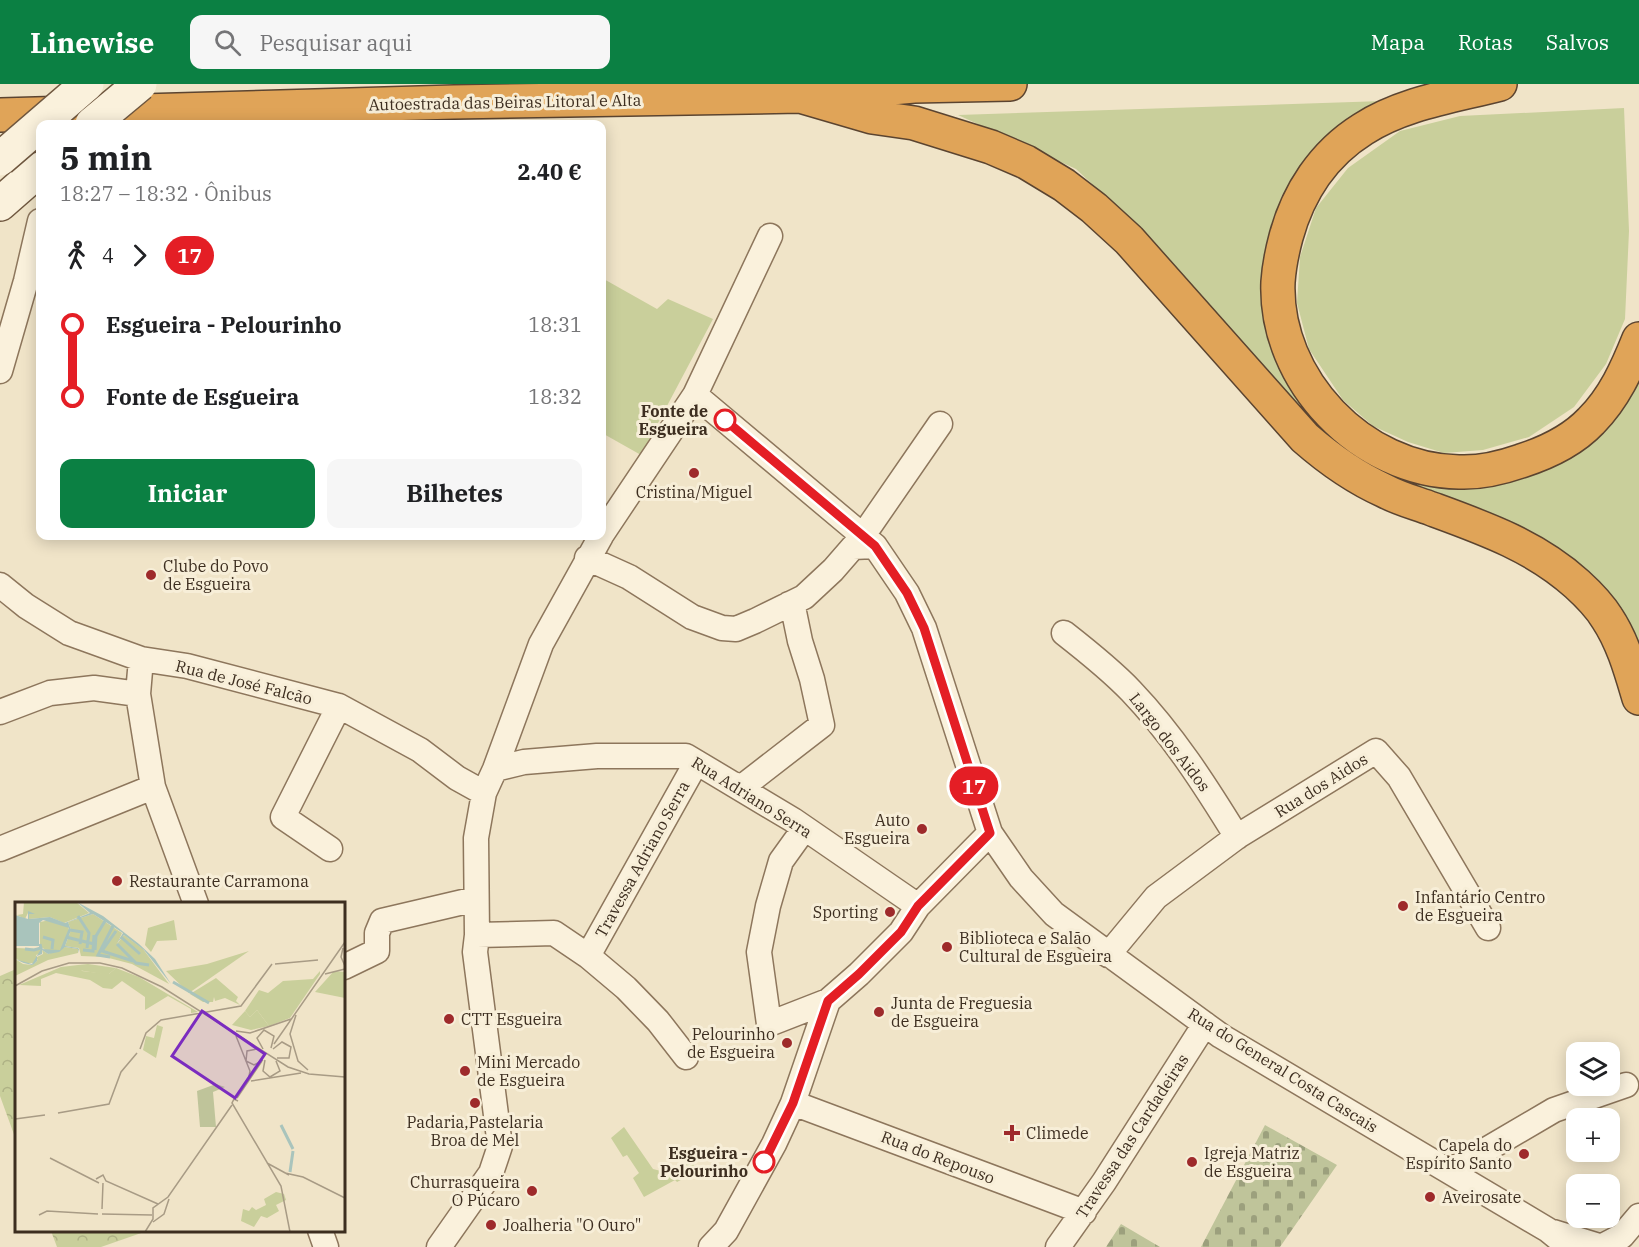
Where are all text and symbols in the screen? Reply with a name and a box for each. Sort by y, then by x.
search box [190,15,610,69]
text: Linewise [30,24,154,61]
icon: search [211,26,244,59]
text: Pesquisar aqui [259,28,412,57]
text: Mapa [1371,28,1425,56]
text: Rotas [1458,28,1513,56]
text: Salvos [1546,28,1609,56]
street label: Autoestrada das Beiras Litoral e Alta [368,90,642,114]
text: 5 min [60,136,152,179]
text: 2.40 € [517,157,582,186]
text: 18:27 – 18:32 · Ônibus [60,180,272,207]
icon: walk [60,239,93,272]
icon: forward [123,239,156,272]
text: 17 [177,241,202,269]
text: 4 [102,242,114,269]
text: Esgueira - Pelourinho [106,310,342,339]
text: 18:31 [528,311,582,338]
text: Fonte de Esgueira [106,382,299,411]
text: 18:32 [528,383,582,410]
place label: Fonte de Esgueira [638,401,708,439]
marker: Fonte de Esgueira [714,409,736,431]
button: Iniciar [60,459,315,528]
button: Bilhetes [327,459,582,528]
marker: Cristina/Miguel [687,466,701,480]
place label: Cristina/Miguel [636,482,752,502]
place label: Clube do Povo de Esgueira [163,556,269,594]
marker: Clube do Povo de Esgueira [144,568,158,582]
street label: Rua de José Falcão [174,655,314,709]
street label: Largo dos Aidos [1125,689,1215,795]
street label: Rua dos Aidos [1271,748,1371,822]
street label: Rua Adriano Serra [688,752,816,842]
line badge: 17 [947,766,1001,806]
text: 17 [961,772,987,800]
street label: Travessa Adriano Serra [591,777,694,941]
place label: Auto Esgueira [844,810,910,848]
marker: Auto Esgueira [915,822,929,836]
place label: Restaurante Carramona [129,871,309,891]
marker: Restaurante Carramona [110,874,124,888]
place label: Infantário Centro de Esgueira [1415,887,1545,925]
marker: Infantário Centro de Esgueira [1396,899,1410,913]
inset map [15,902,345,1232]
place label: Sporting [813,902,878,922]
marker: Sporting [883,905,897,919]
place label: Biblioteca e Salão Cultural de Esgueira [959,928,1112,966]
marker: Biblioteca e Salão Cultural de Esgueira [940,940,954,954]
place label: Junta de Freguesia de Esgueira [891,993,1033,1031]
street label: Rua do General Costa Cascais [1184,1003,1382,1137]
marker: Junta de Freguesia de Esgueira [872,1005,886,1019]
place label: CTT Esgueira [461,1009,563,1029]
marker: CTT Esgueira [442,1012,456,1026]
place label: Pelourinho de Esgueira [687,1024,775,1062]
marker: Pelourinho de Esgueira [780,1036,794,1050]
map controls [1566,1042,1620,1228]
button: layers [1566,1042,1620,1096]
street label: Travessa das Cardadeiras [1071,1050,1193,1222]
place label: Mini Mercado de Esgueira [477,1052,580,1090]
marker: Mini Mercado de Esgueira [458,1064,472,1078]
marker: Padaria,Pastelaria Broa de Mel [468,1096,482,1110]
button: + [1566,1108,1620,1162]
place label: Padaria,Pastelaria Broa de Mel [407,1112,544,1150]
place label: Climede [1026,1123,1089,1143]
marker: Climede [1003,1124,1021,1142]
street label: Rua do Repouso [878,1126,998,1188]
place label: Capela do Espírito Santo [1406,1135,1512,1173]
place label: Esgueira - Pelourinho [660,1143,748,1181]
place label: Igreja Matriz de Esgueira [1204,1143,1300,1181]
marker: Capela do Espírito Santo [1517,1147,1531,1161]
marker: Esgueira - Pelourinho [753,1151,775,1173]
marker: Igreja Matriz de Esgueira [1185,1155,1199,1169]
place label: Churrasqueira O Púcaro [410,1172,520,1210]
button: − [1566,1174,1620,1228]
marker: Churrasqueira O Púcaro [525,1184,539,1198]
place label: Aveirosate [1442,1187,1521,1207]
marker: Aveirosate [1423,1190,1437,1204]
place label: Joalheria "O Ouro" [503,1215,641,1235]
marker: Joalheria "O Ouro" [484,1218,498,1232]

